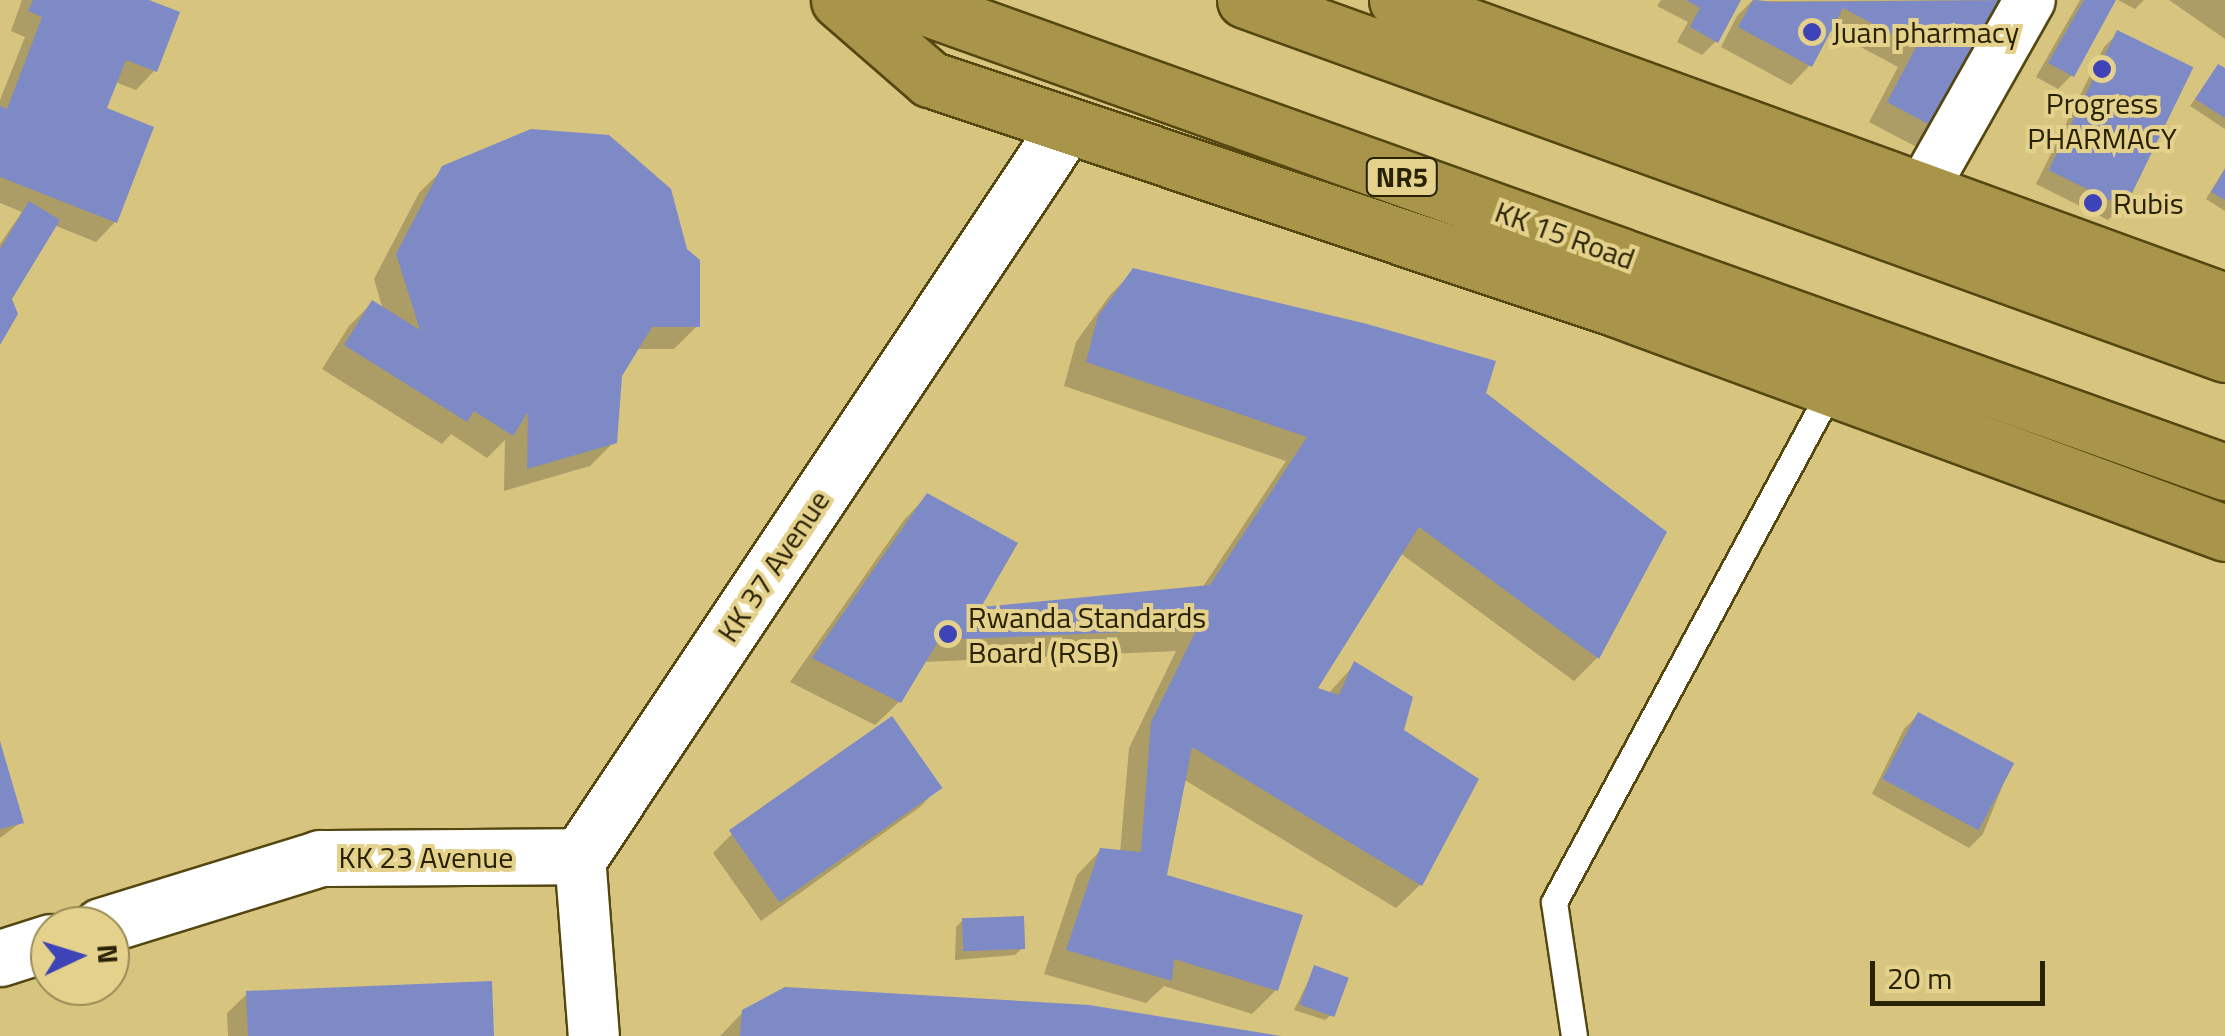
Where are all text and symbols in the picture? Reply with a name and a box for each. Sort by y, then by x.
place label: Juan pharmacy [1832,14,2019,50]
marker: Juan pharmacy [1801,21,1823,43]
marker: Progress PHARMACY [2091,58,2113,80]
place label: Progress PHARMACY [2027,85,2177,156]
road number: NR5 [1364,154,1440,200]
place label: Rubis [2113,185,2184,221]
marker: Rubis [2082,192,2104,214]
street label: KK 15 Road [1490,193,1640,277]
street label: KK 37 Avenue [709,483,837,649]
place label: Rwanda Standards Board (RSB) [968,599,1206,670]
marker: Rwanda Standards Board (RSB) [937,623,959,645]
street label: KK 23 Avenue [339,839,513,875]
north arrow [30,906,130,1006]
scale bar [1875,941,2050,1003]
text: N [86,943,131,965]
text: 20 m [1887,955,1952,1001]

